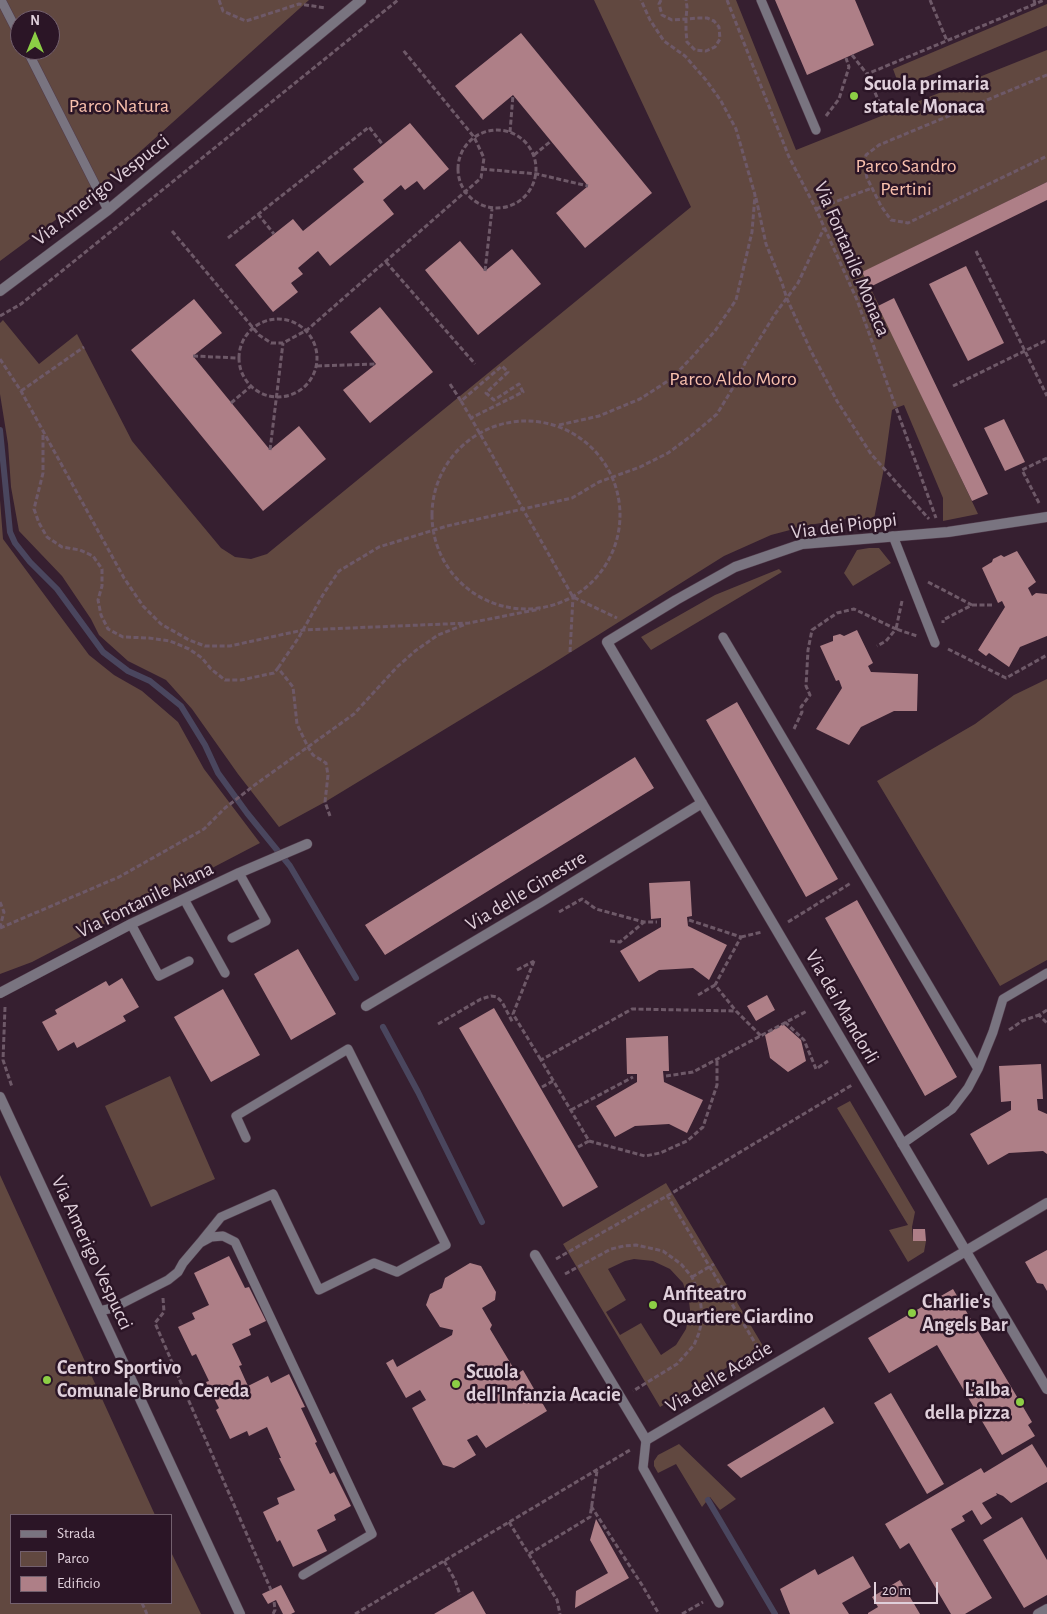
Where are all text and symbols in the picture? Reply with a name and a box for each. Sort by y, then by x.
north arrow [10,10,60,60]
text: N [30,14,40,28]
place label: Scuola primaria statale Monaca [864,72,989,119]
marker: Scuola primaria statale Monaca [848,90,860,102]
park label: Parco Natura [69,94,169,118]
street label: Via Amerigo Vespucci [28,129,174,251]
park label: Parco Sandro Pertini [855,154,957,201]
street label: Via Fontanile Monaca [809,178,895,340]
park label: Parco Aldo Moro [669,367,797,391]
street label: Via dei Pioppi [790,508,898,544]
street label: Via delle Ginestre [461,846,591,936]
street label: Via Fontanile Aiana [73,856,217,944]
street label: Via dei Mandorli [800,946,884,1068]
street label: Via Amerigo Vespucci [46,1172,138,1334]
place label: Anfiteatro Quartiere Giardino [663,1282,814,1329]
place label: Charlie's Angels Bar [922,1290,1008,1337]
marker: Anfiteatro Quartiere Giardino [647,1299,659,1311]
marker: Charlie's Angels Bar [906,1307,918,1319]
street label: Via delle Acacie [661,1336,777,1418]
place label: Centro Sportivo Comunale Bruno Cereda [57,1356,249,1403]
place label: Scuola dell'Infanzia Acacie [466,1360,621,1407]
marker: Centro Sportivo Comunale Bruno Cereda [41,1374,53,1386]
marker: Scuola dell'Infanzia Acacie [450,1378,462,1390]
place label: L'alba della pizza [925,1378,1010,1425]
marker: L'alba della pizza [1014,1396,1026,1408]
legend [10,1514,172,1604]
text: Strada [57,1526,95,1541]
text: Parco [57,1551,89,1566]
scale bar [877,1572,941,1604]
text: Edificio [57,1576,100,1591]
text: 20 m [882,1583,911,1598]

